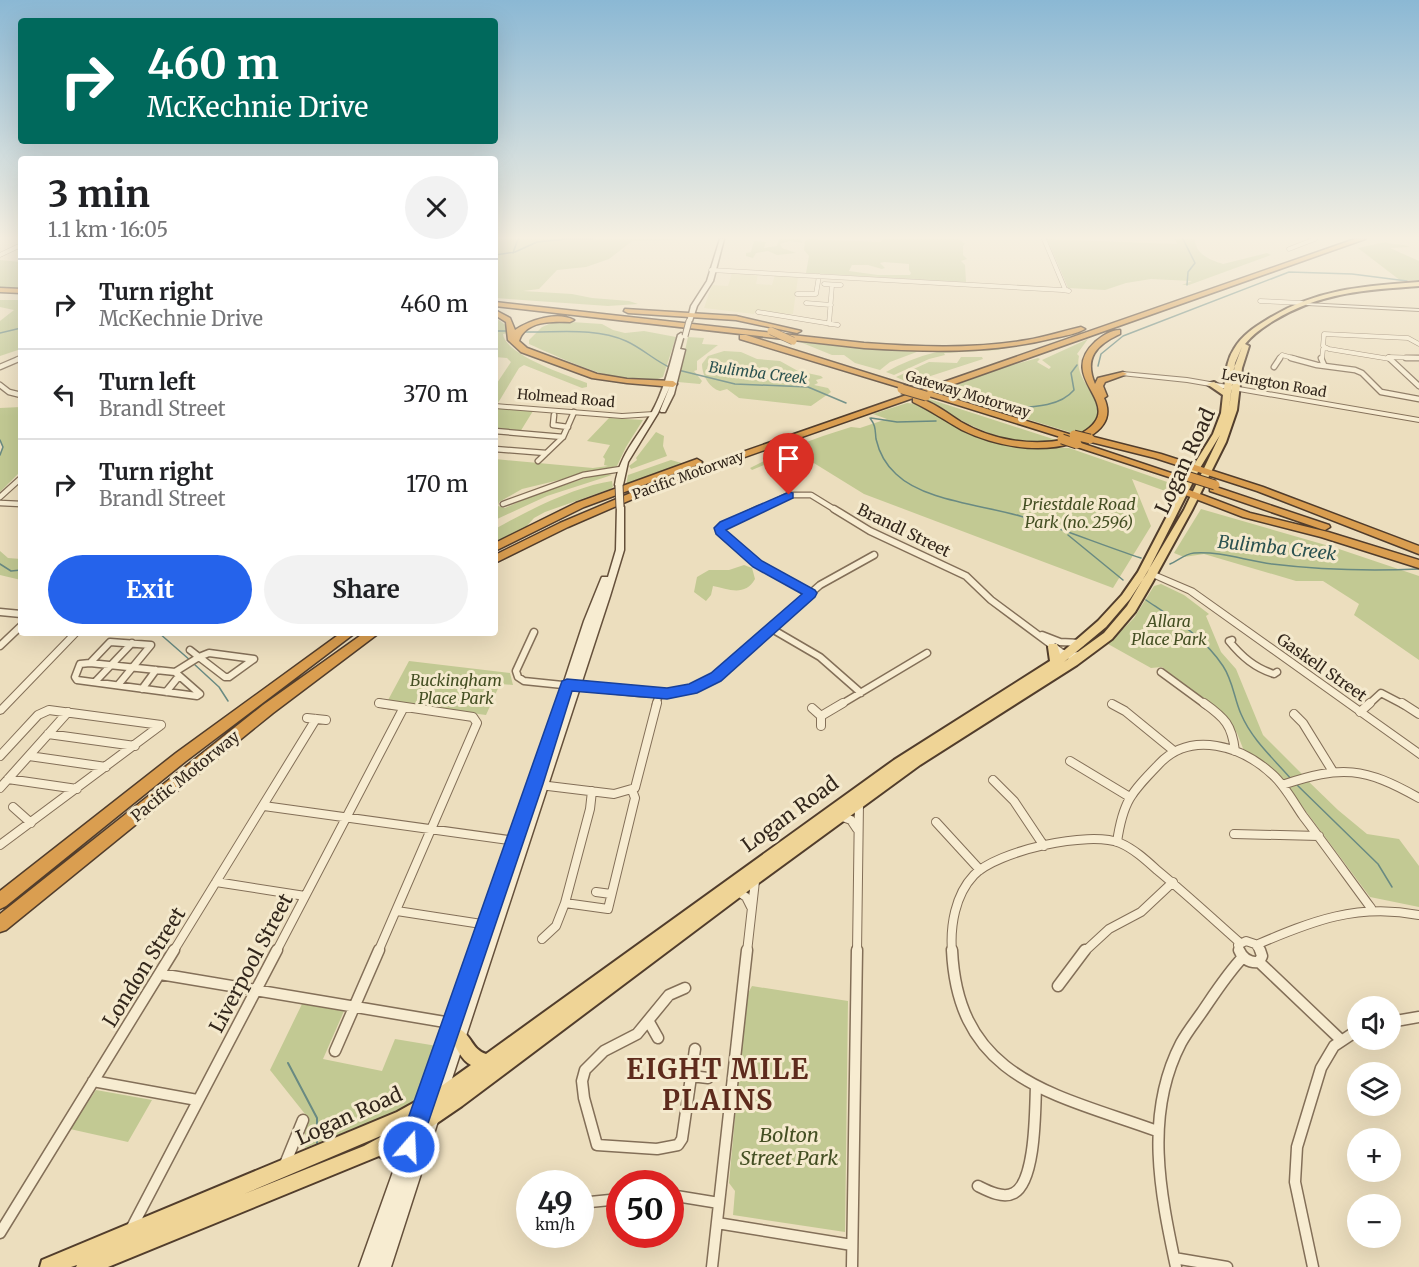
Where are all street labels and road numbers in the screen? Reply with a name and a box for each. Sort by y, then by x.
street label: Levington Road [1220,365,1329,401]
street label: Gateway Motorway [903,366,1033,422]
street label: Holmead Road [516,385,616,411]
street label: Logan Road [1149,404,1220,518]
street label: Pacific Motorway [630,446,747,504]
street label: Brandl Street [854,499,955,561]
street label: Gaskell Street [1273,629,1372,706]
street label: Pacific Motorway [127,726,244,826]
street label: Logan Road [736,770,843,857]
street label: Liverpool Street [203,889,298,1037]
street label: London Street [97,902,190,1031]
street label: Logan Road [292,1081,406,1150]

